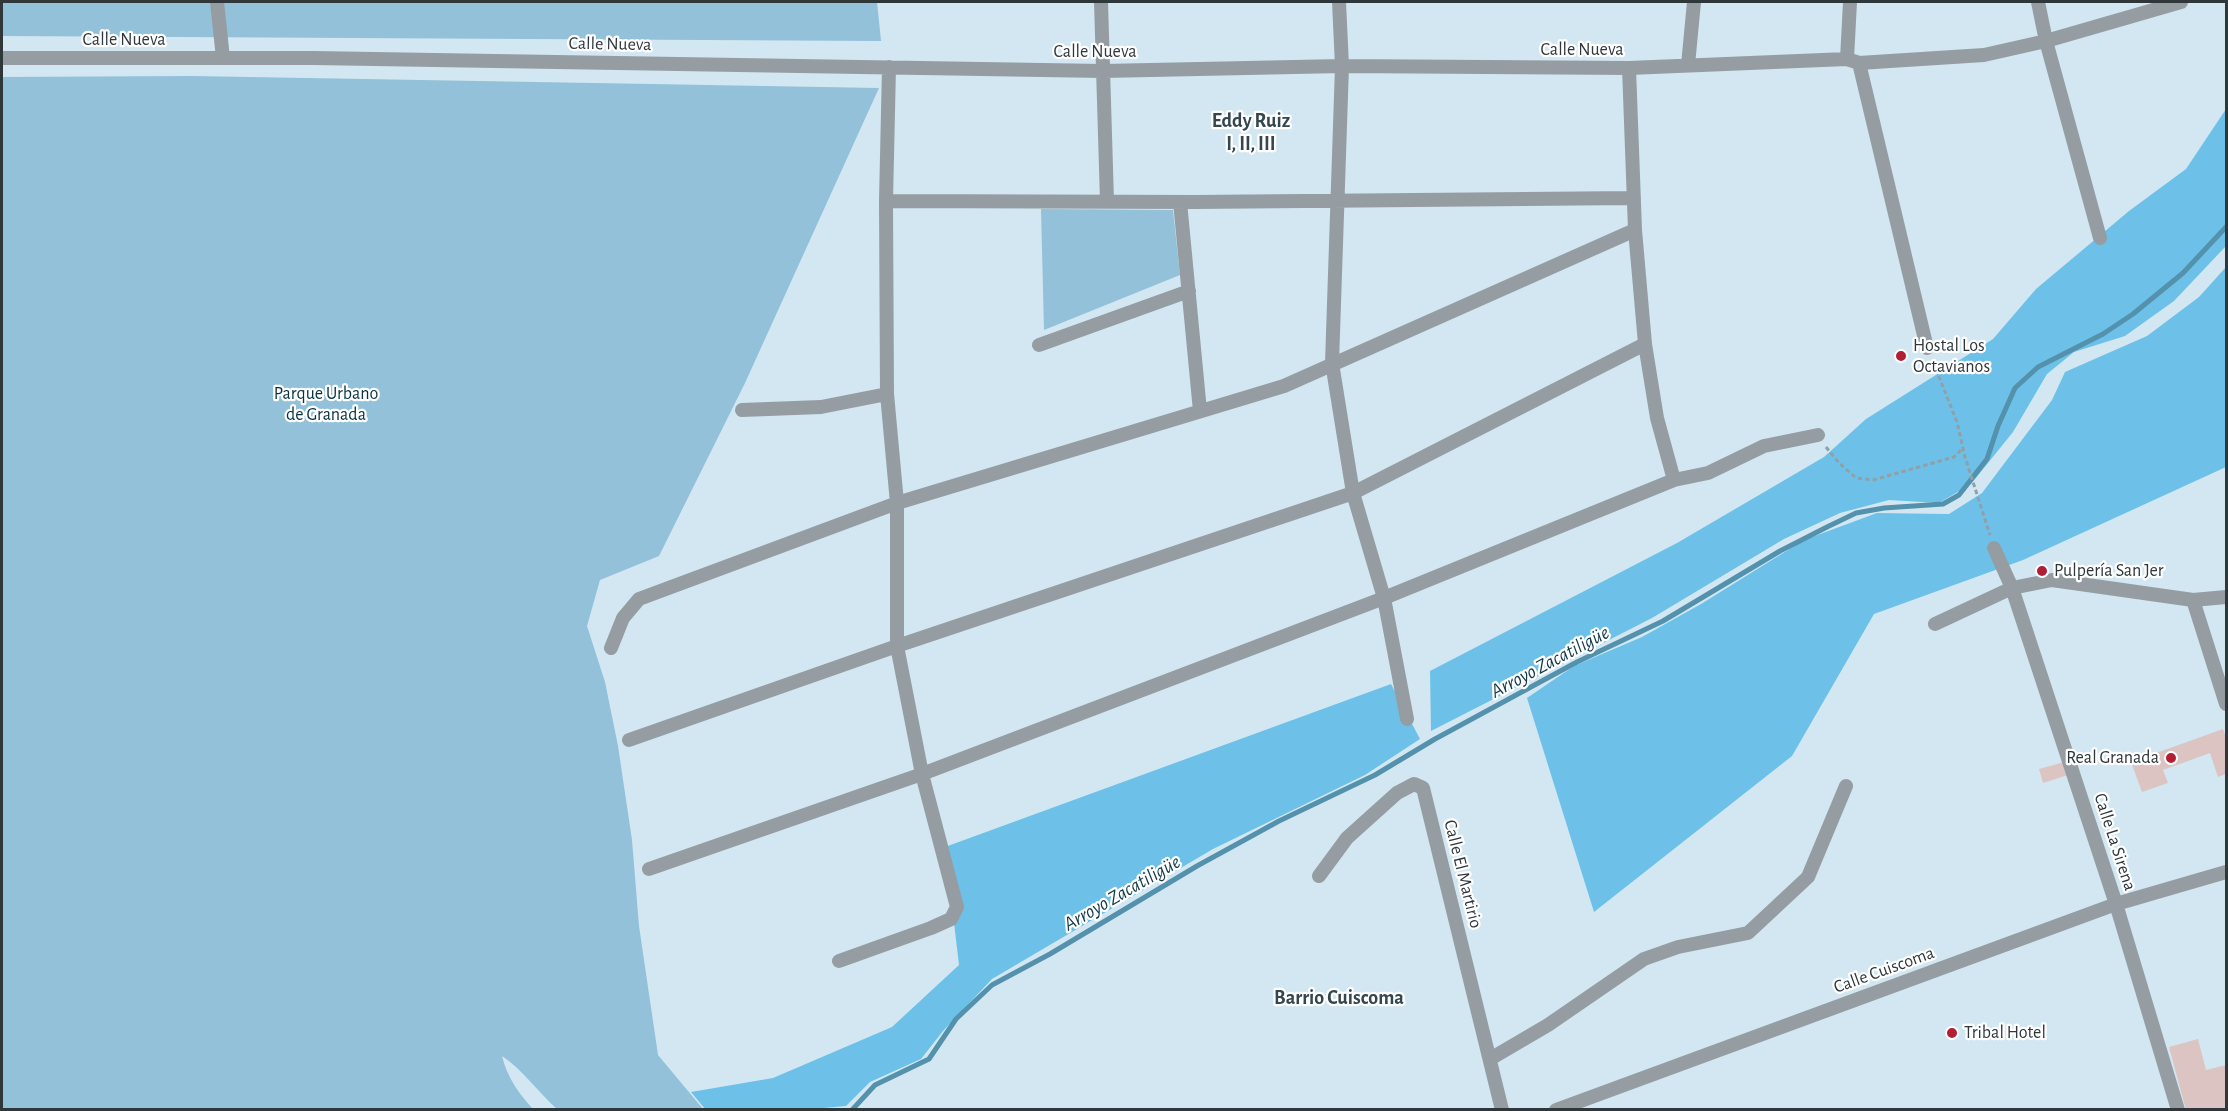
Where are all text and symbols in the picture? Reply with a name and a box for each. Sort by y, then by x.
street label: Calle Nueva [82,29,166,51]
street label: Calle Nueva [568,32,652,56]
street label: Calle Nueva [1540,39,1624,61]
street label: Calle Nueva [1053,41,1137,63]
district label: Eddy Ruiz I, II, III [1212,109,1290,156]
place label: Hostal Los Octavianos [1913,335,1990,378]
marker: Hostal Los Octavianos [1894,349,1908,363]
park label: Parque Urbano de Granada [274,383,378,426]
place label: Pulpería San Jer [2054,560,2164,582]
marker: Pulpería San Jer [2035,564,2049,578]
water label: Arroyo Zacatiligüe [1487,621,1613,703]
place label: Real Granada [2066,747,2159,769]
marker: Real Granada [2164,751,2178,765]
street label: Calle La Sirena [2089,791,2141,893]
street label: Calle El Martirio [1439,818,1487,930]
water label: Arroyo Zacatiligüe [1059,850,1185,936]
street label: Calle Cuiscoma [1831,942,1937,998]
district label: Barrio Cuiscoma [1274,986,1404,1010]
place label: Tribal Hotel [1964,1022,2046,1044]
marker: Tribal Hotel [1945,1026,1959,1040]

